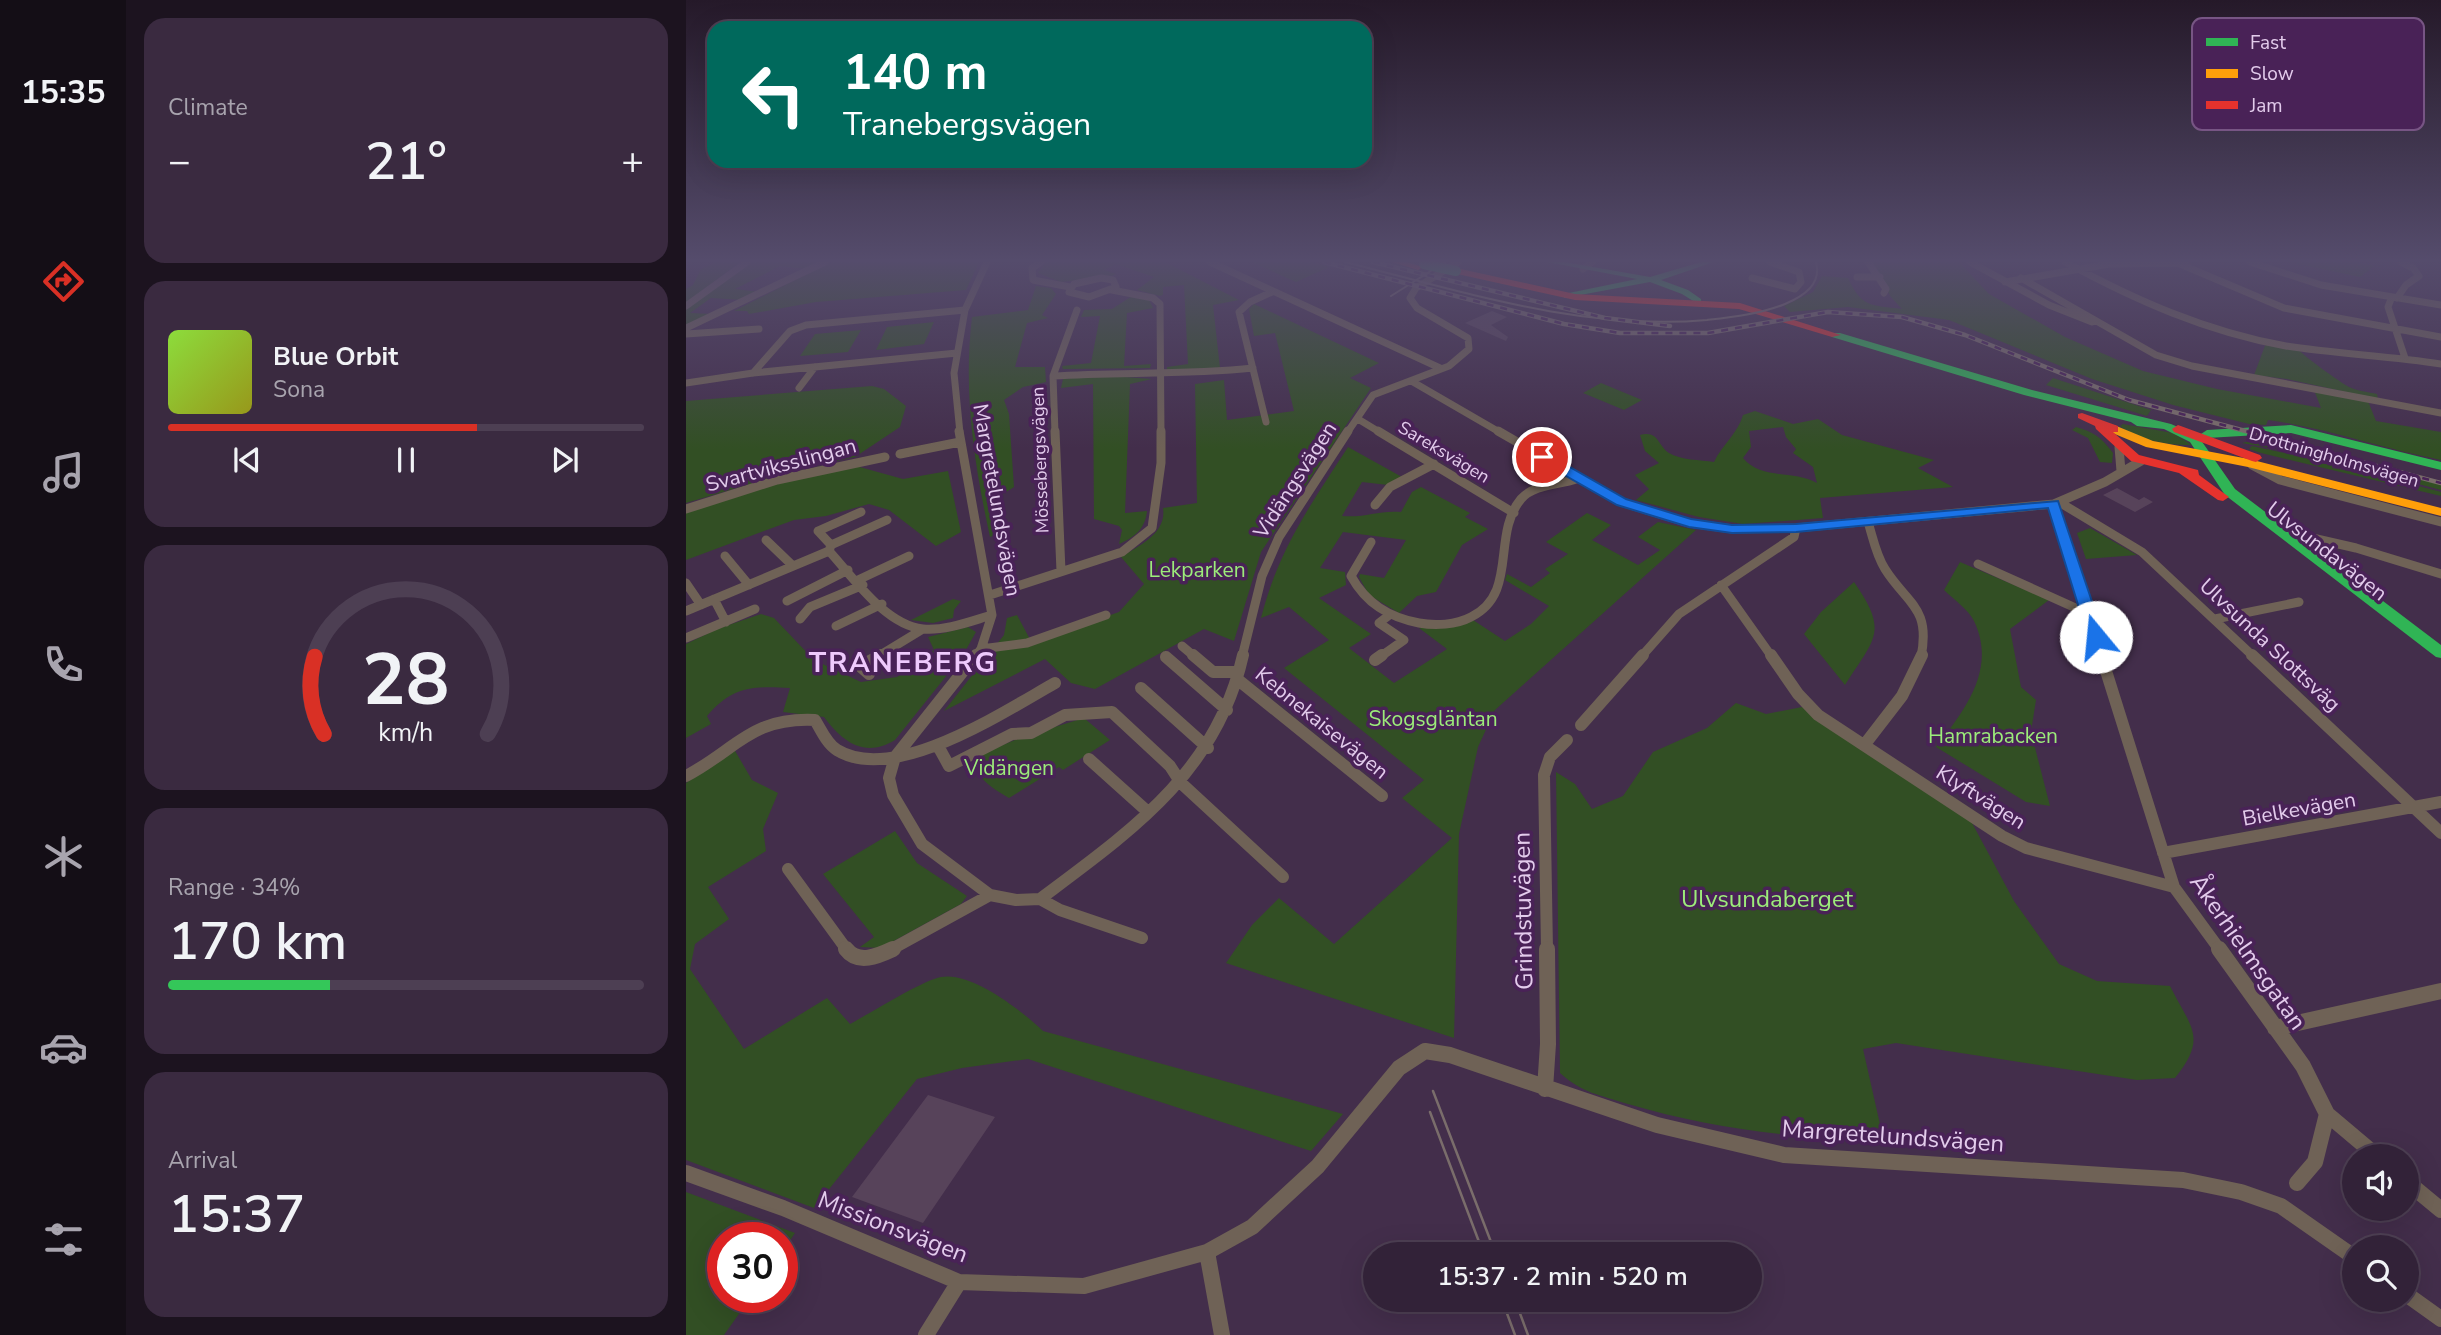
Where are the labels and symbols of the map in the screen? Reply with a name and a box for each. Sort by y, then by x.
legend [2192,18,2424,130]
text: Fast [2250,30,2286,56]
text: Slow [2250,61,2294,87]
text: Jam [2249,93,2283,119]
street label: Mössebergsvägen [1025,386,1055,534]
street label: Margretelundsvägen [966,402,1028,598]
street label: Sareksvägen [1394,415,1494,489]
street label: Vidängsvägen [1246,416,1343,545]
street label: Drottningholmsvägen [2246,421,2422,493]
pin [1512,427,1572,487]
street label: Svartviksslingan [703,431,859,499]
street label: Ulvsundavägen [2261,495,2393,607]
park label: Lekparken [1148,556,1246,584]
street label: Ulvsunda Slottsväg [2193,572,2347,718]
position arrow [2059,600,2133,674]
district label: TRANEBERG [809,644,997,682]
street label: Kebnekaisevägen [1249,660,1395,786]
park label: Skogsgläntan [1368,705,1498,733]
park label: Hamrabacken [1928,722,2058,750]
park label: Vidängen [963,754,1054,782]
street label: Klyftvägen [1931,758,2031,836]
street label: Bielkevägen [2240,785,2358,833]
street label: Grindstuvägen [1506,832,1540,990]
street label: Åkerhielmsgatan [2182,868,2314,1036]
park label: Ulvsundaberget [1681,883,1854,915]
street label: Margretelundsvägen [1781,1112,2005,1160]
street label: Missionsvägen [813,1184,973,1270]
speed limit sign: 30 [707,1222,798,1313]

